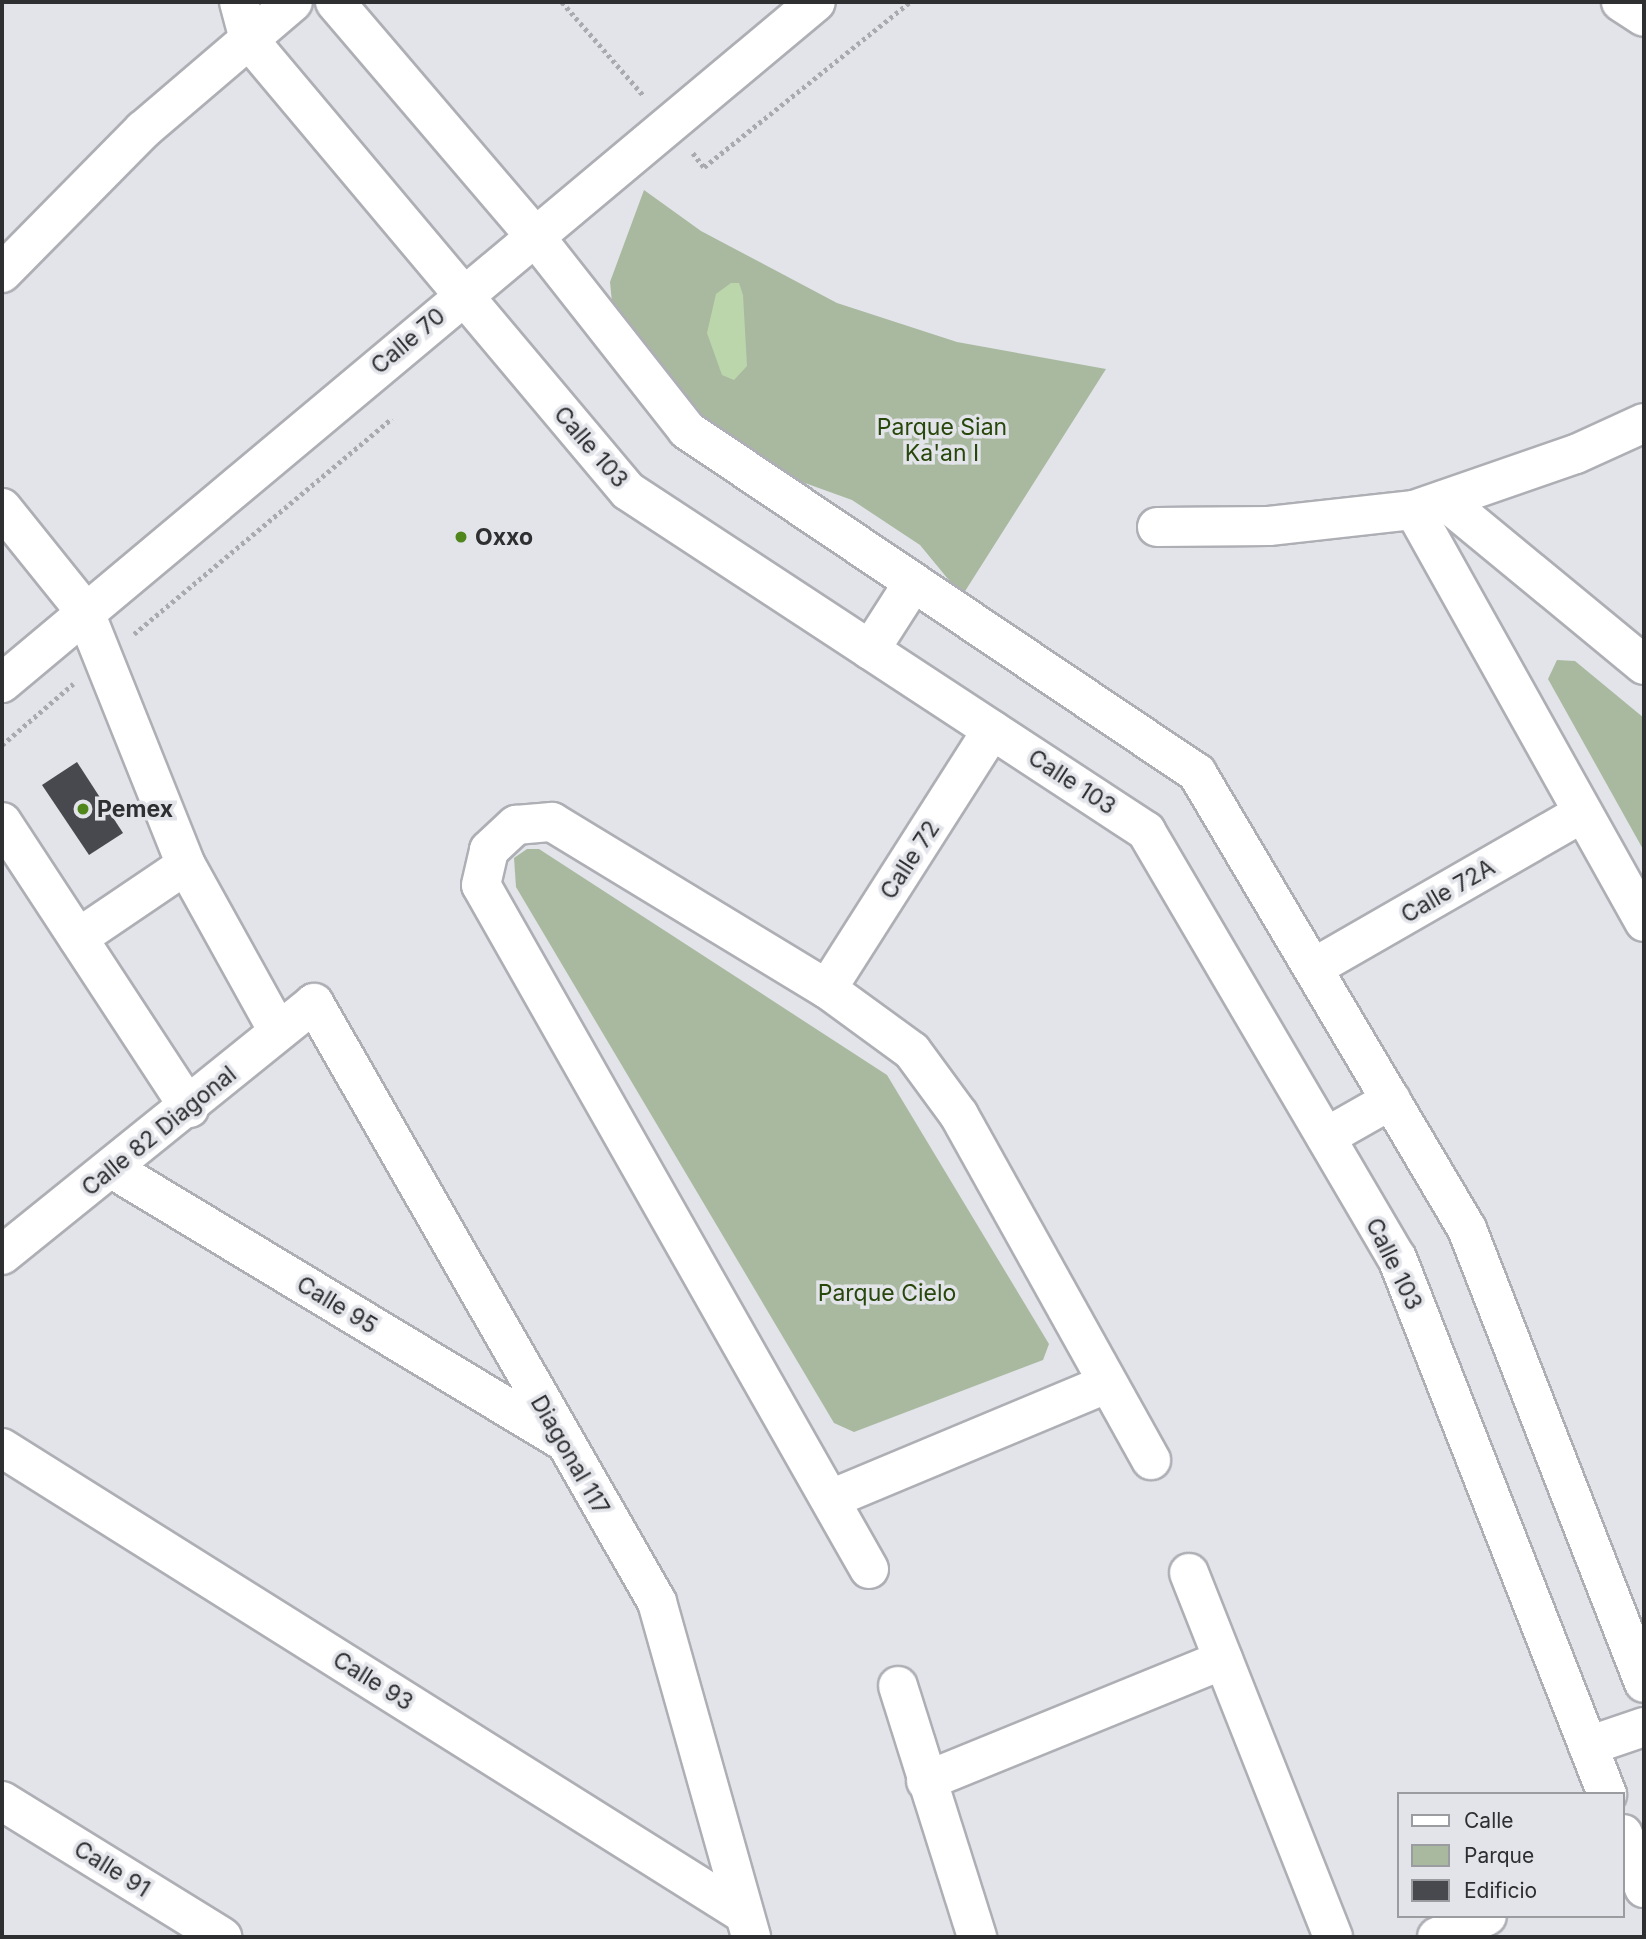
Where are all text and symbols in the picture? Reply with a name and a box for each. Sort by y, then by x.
street label: Calle 70 [365,302,451,380]
street label: Calle 103 [548,401,634,493]
park label: Parque Sian Ka'an I [877,413,1007,467]
place label: Oxxo [475,523,533,551]
marker: Oxxo [453,529,469,545]
street label: Calle 103 [1023,744,1121,820]
place label: Pemex [97,795,173,823]
marker: Pemex [75,801,91,817]
street label: Calle 72 [875,816,945,904]
street label: Calle 72A [1396,853,1500,929]
street label: Calle 82 Diagonal [76,1060,242,1202]
street label: Calle 103 [1360,1214,1428,1314]
street label: Calle 95 [292,1270,382,1340]
park label: Parque Cielo [818,1279,956,1307]
street label: Diagonal 117 [525,1390,615,1520]
street label: Calle 93 [328,1646,418,1716]
legend [1398,1792,1625,1918]
text: Calle [1464,1808,1514,1833]
street label: Calle 91 [69,1835,155,1903]
text: Parque [1464,1843,1534,1868]
text: Edificio [1464,1878,1537,1903]

